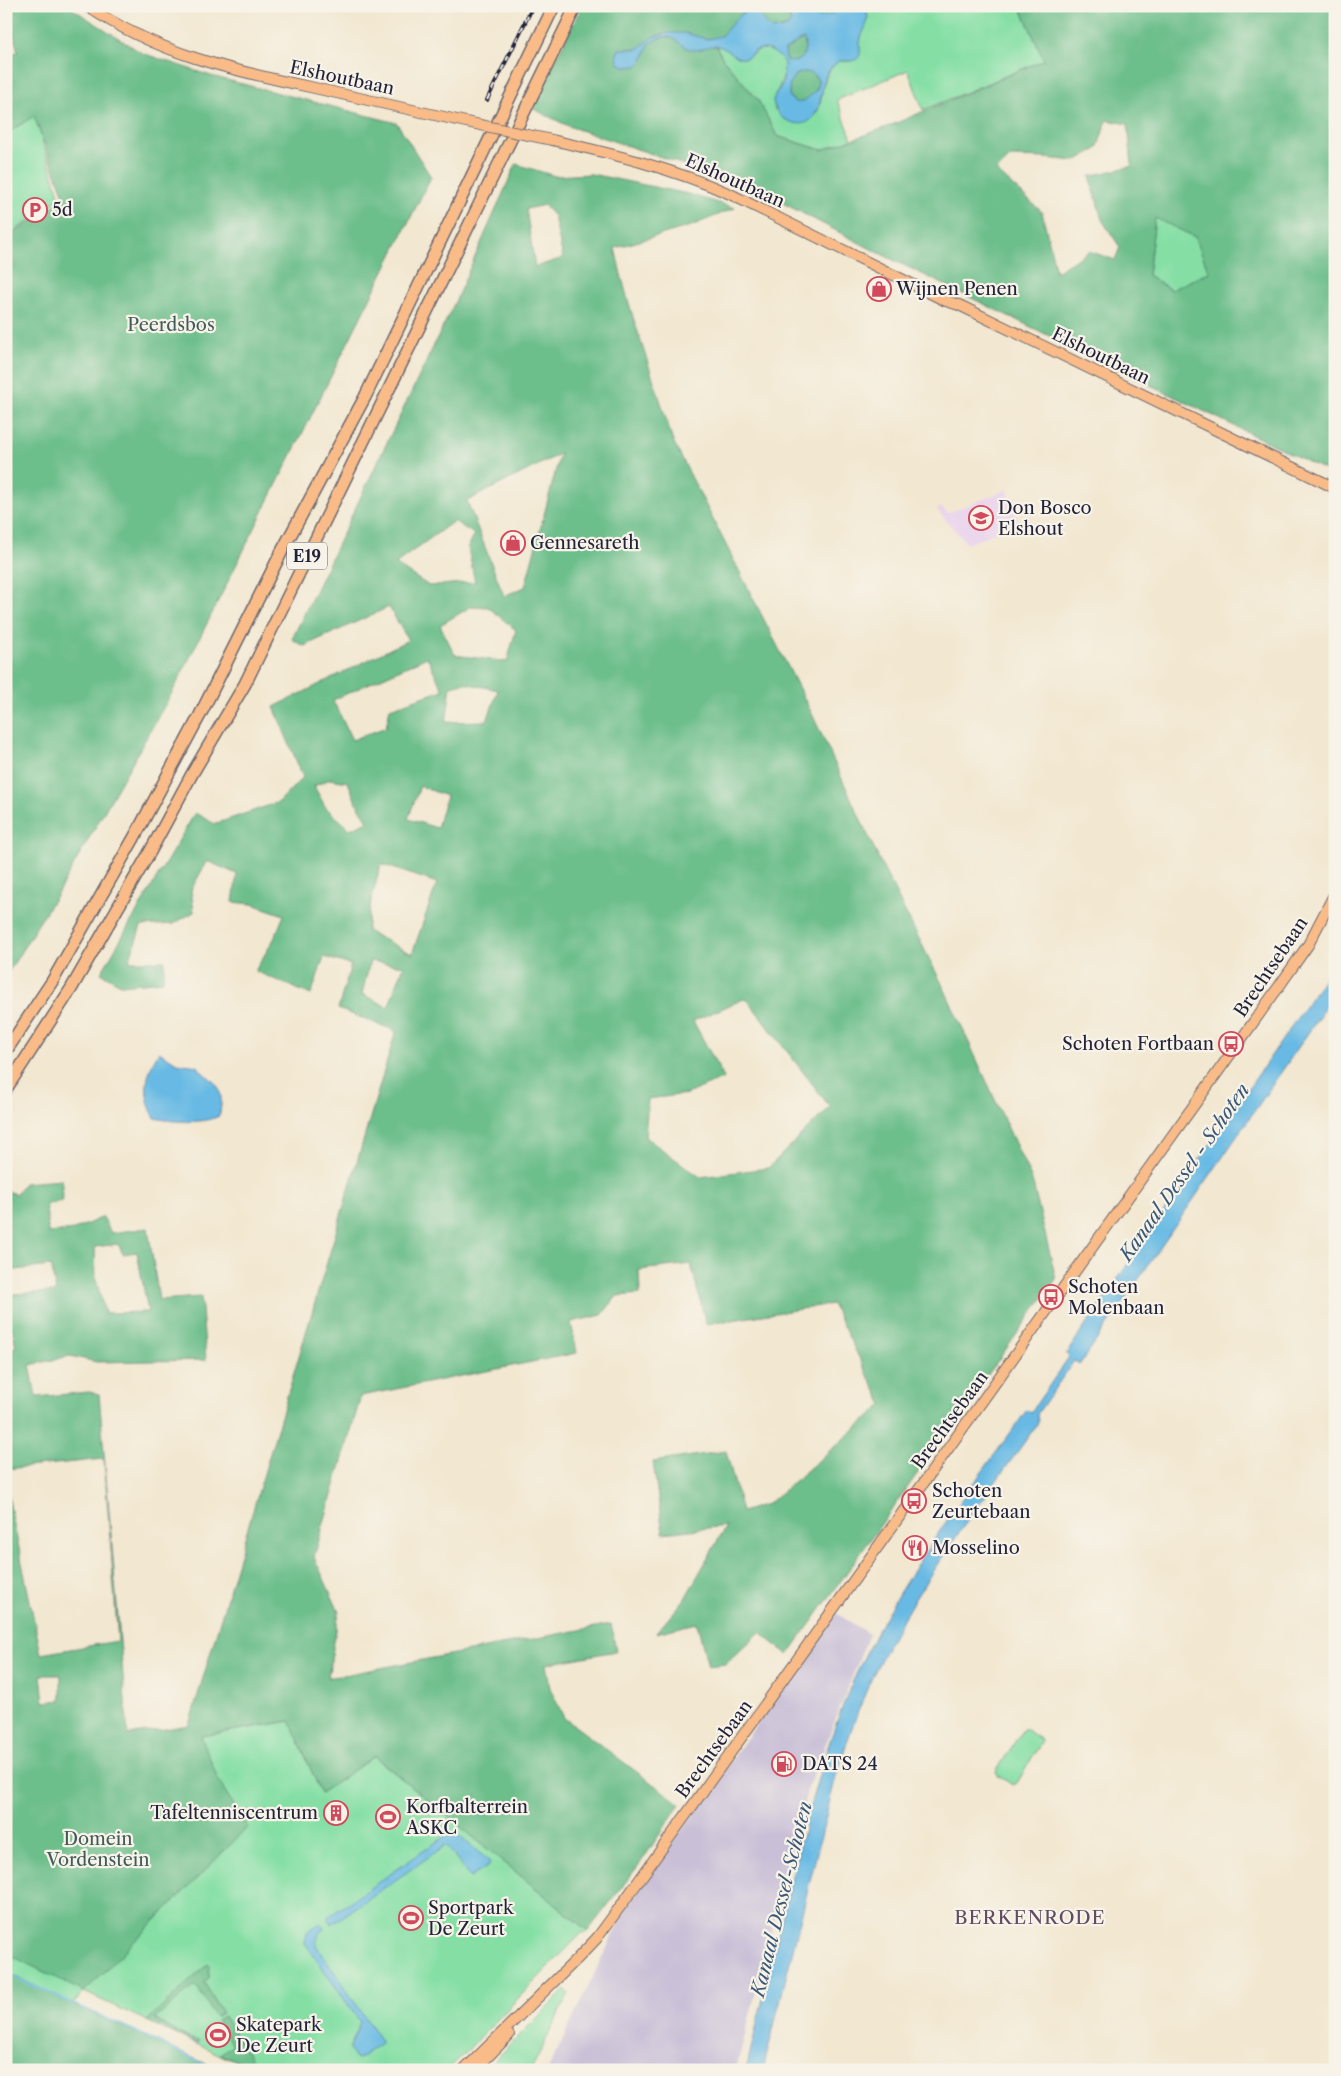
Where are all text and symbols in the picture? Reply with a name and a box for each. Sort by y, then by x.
street label: Elshoutbaan [288,56,396,100]
street label: Elshoutbaan [682,149,788,213]
parking icon: 5d [22,197,48,223]
place label: 5d [52,199,73,221]
shop icon: Wijnen Penen [866,276,892,302]
place label: Wijnen Penen [895,278,1018,300]
park label: Peerdsbos [127,314,215,336]
street label: Elshoutbaan [1048,323,1154,389]
place label: Don Bosco Elshout [998,497,1092,540]
school or university icon: Don Bosco Elshout [968,505,994,531]
shop icon: Gennesareth [500,530,526,556]
place label: Gennesareth [530,532,640,554]
road number: E19 [287,542,327,570]
street label: Brechtsebaan [1229,913,1313,1021]
bus stop icon: Schoten Fortbaan [1218,1031,1244,1057]
place label: Schoten Fortbaan [1062,1033,1214,1055]
water label: Kanaal Dessel - Schoten [1113,1079,1254,1267]
place label: Schoten Molenbaan [1068,1276,1165,1319]
bus stop icon: Schoten Molenbaan [1038,1284,1064,1310]
street label: Brechtsebaan [907,1367,993,1473]
place label: Schoten Zeurtebaan [932,1480,1030,1523]
bus stop icon: Schoten Zeurtebaan [901,1488,927,1514]
restaurant icon: Mosselino [902,1535,928,1561]
place label: Mosselino [932,1537,1020,1559]
street label: Brechtsebaan [671,1696,757,1802]
fuel station icon: DATS 24 [771,1751,797,1777]
place label: DATS 24 [802,1753,878,1775]
place label: Korfbalterrein ASKC [405,1796,528,1839]
water label: Kanaal Dessel-Schoten [746,1799,817,2001]
building icon: Tafeltenniscentrum [323,1800,349,1826]
place label: Tafeltenniscentrum [150,1802,318,1824]
sports icon: Korfbalterrein ASKC [375,1804,401,1830]
park label: Domein Vordenstein [45,1828,150,1871]
place label: Sportpark De Zeurt [428,1897,515,1940]
sports icon: Sportpark De Zeurt [398,1905,424,1931]
district label: BERKENRODE [954,1906,1106,1929]
place label: Skatepark De Zeurt [236,2014,323,2057]
sports icon: Skatepark De Zeurt [205,2022,231,2048]

